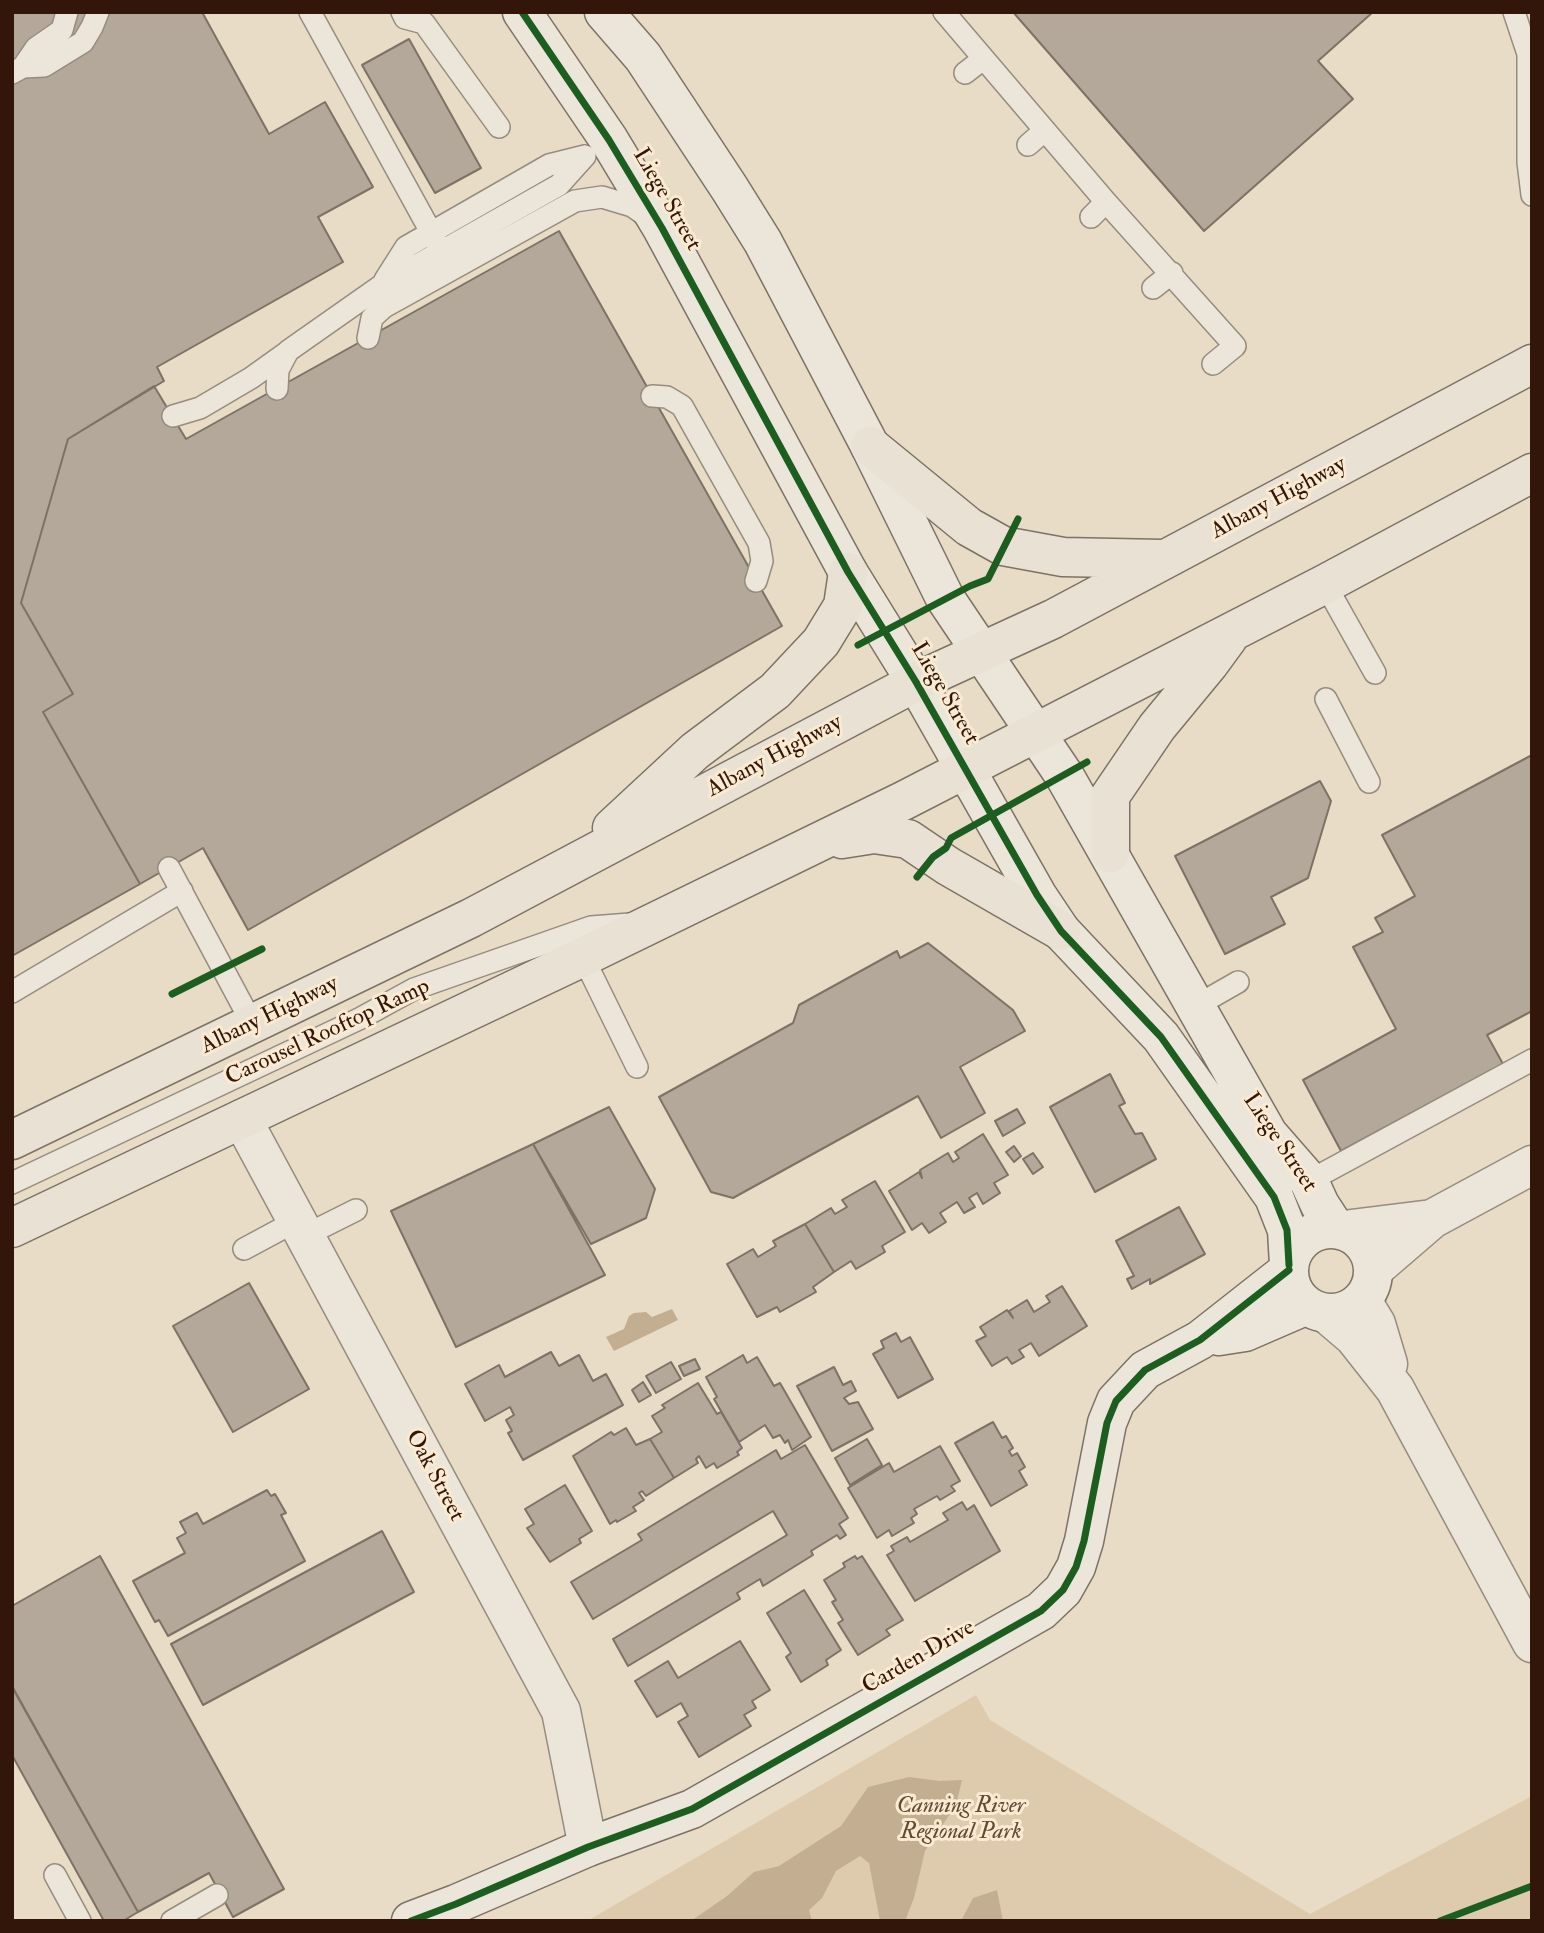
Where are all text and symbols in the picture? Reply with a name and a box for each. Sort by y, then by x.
street label: Liege Street [626,144,706,256]
street label: Albany Highway [1207,452,1351,546]
street label: Liege Street [904,638,984,750]
street label: Albany Highway [703,710,847,804]
street label: Albany Highway [197,971,343,1061]
street label: Carousel Rooftop Ramp [222,974,434,1092]
street label: Liege Street [1236,1088,1322,1198]
street label: Oak Street [398,1426,470,1526]
street label: Carden Drive [858,1615,980,1701]
park label: Canning River Regional Park [897,1793,1025,1847]

